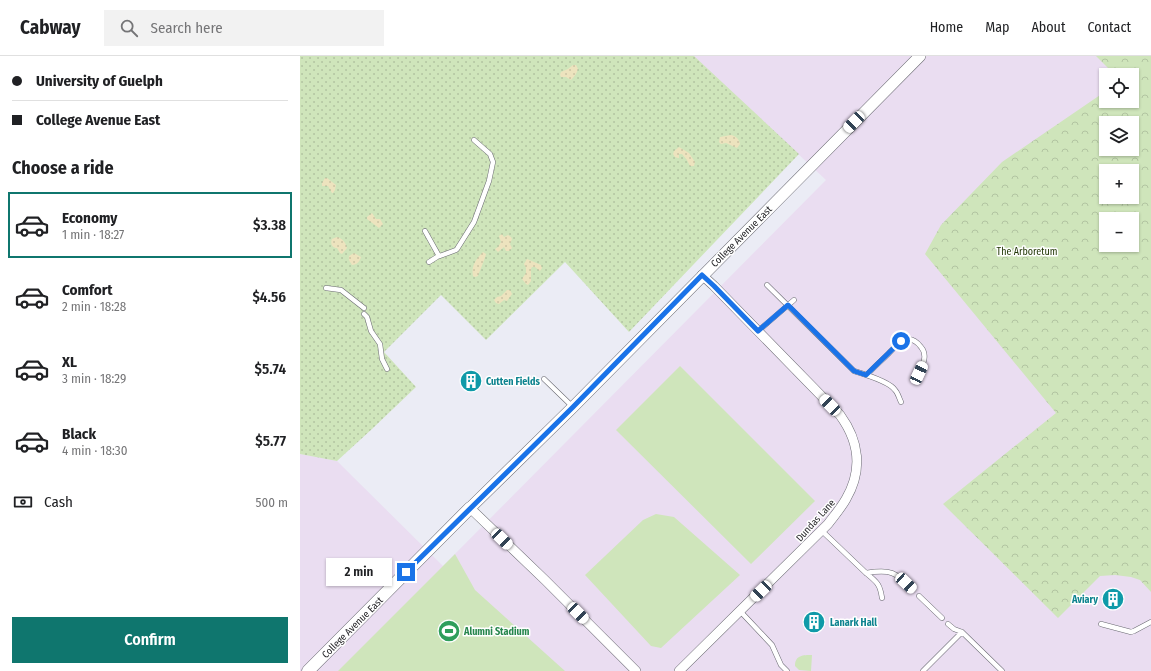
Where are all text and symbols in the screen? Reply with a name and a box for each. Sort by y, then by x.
search box [104,10,384,46]
text: Cabway [20,16,80,39]
icon: search [118,17,140,39]
text: Search here [150,19,223,37]
text: Home [930,19,963,36]
text: Map [985,19,1009,36]
text: About [1031,19,1066,36]
text: Contact [1088,19,1131,36]
map controls [1099,68,1139,252]
button: locate [1099,68,1139,108]
text: University of Guelph [36,72,163,90]
car [841,109,867,135]
text: College Avenue East [36,111,160,129]
button: layers [1099,116,1139,156]
text: Choose a ride [12,157,114,179]
button: + [1099,164,1139,204]
street label: College Avenue East [709,203,775,270]
icon: car [14,207,50,243]
text: Economy [62,209,117,227]
button: − [1099,212,1139,252]
text: $3.38 [253,216,286,234]
text: 1 min · 18:27 [62,227,124,242]
park label: The Arboretum [997,246,1057,258]
icon: car [14,279,50,315]
text: Comfort [62,281,113,299]
text: $4.56 [252,288,286,306]
text: 2 min · 18:28 [62,299,126,314]
route start [892,332,910,350]
icon: car [14,351,50,387]
text: XL [62,353,77,371]
text: $5.74 [255,360,286,378]
car [908,360,930,386]
building icon: Cutten Fields [458,368,484,394]
text: 3 min · 18:29 [62,371,126,386]
place label: Cutten Fields [486,376,540,388]
car [817,392,843,418]
icon: car [14,423,50,459]
text: Black [62,425,96,443]
text: $5.77 [255,432,286,450]
text: 4 min · 18:30 [62,443,127,458]
icon: cash [12,491,34,513]
text: Cash [44,493,73,511]
text: 500 m [255,495,288,510]
street label: Dundas Lane [794,497,838,544]
car [489,526,515,552]
callout: 2 min [326,558,392,586]
route end [397,563,415,581]
text: 2 min [345,564,373,579]
car [893,570,919,596]
car [748,578,774,604]
building icon: Aviary [1100,586,1126,612]
street label: College Avenue East [320,594,386,661]
place label: Aviary [1071,594,1098,606]
car [565,600,591,626]
building icon: Lanark Hall [801,609,827,635]
button: Confirm [12,617,288,663]
place label: Lanark Hall [830,617,877,629]
sports icon: Alumni Stadium [436,618,462,644]
place label: Alumni Stadium [463,626,530,638]

